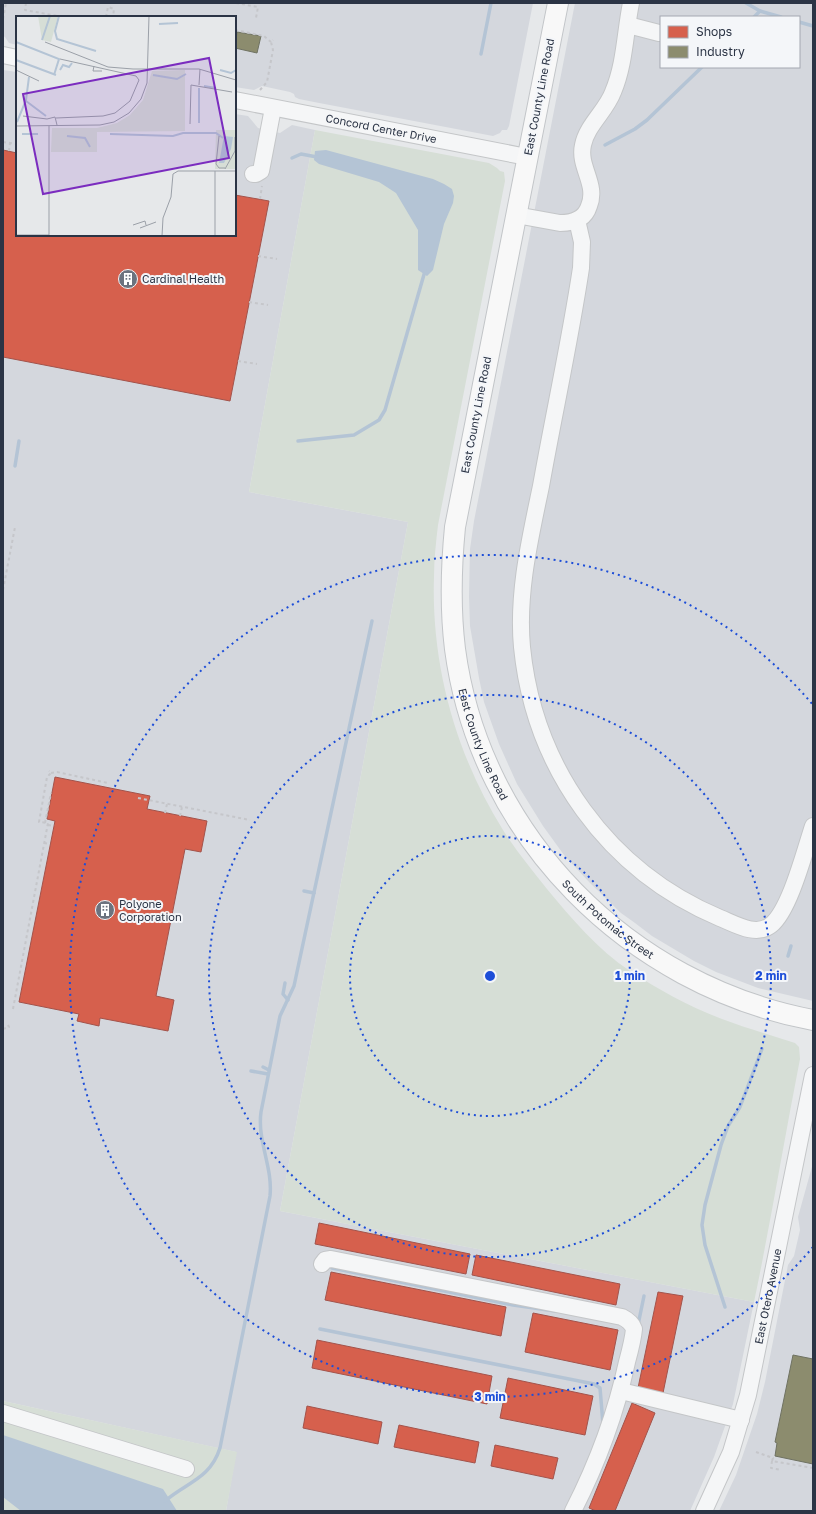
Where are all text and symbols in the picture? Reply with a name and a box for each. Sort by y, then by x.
inset map [16,16,236,236]
legend [660,16,800,68]
text: Shops [696,24,732,39]
street label: East County Line Road [521,37,556,156]
text: Industry [696,44,745,59]
street label: Concord Center Drive [325,111,438,145]
building icon: Cardinal Health [117,268,139,290]
place label: Cardinal Health [142,272,224,285]
street label: East County Line Road [458,355,493,474]
street label: East County Line Road [456,687,511,802]
street label: South Potomac Street [560,876,657,961]
place label: Polyone Corporation [119,897,182,923]
building icon: Polyone Corporation [94,899,116,921]
text: 1 min [615,968,645,983]
text: 2 min [755,968,787,983]
centre of rings [483,969,497,983]
street label: East Otero Avenue [751,1247,784,1345]
text: 3 min [474,1389,506,1404]

